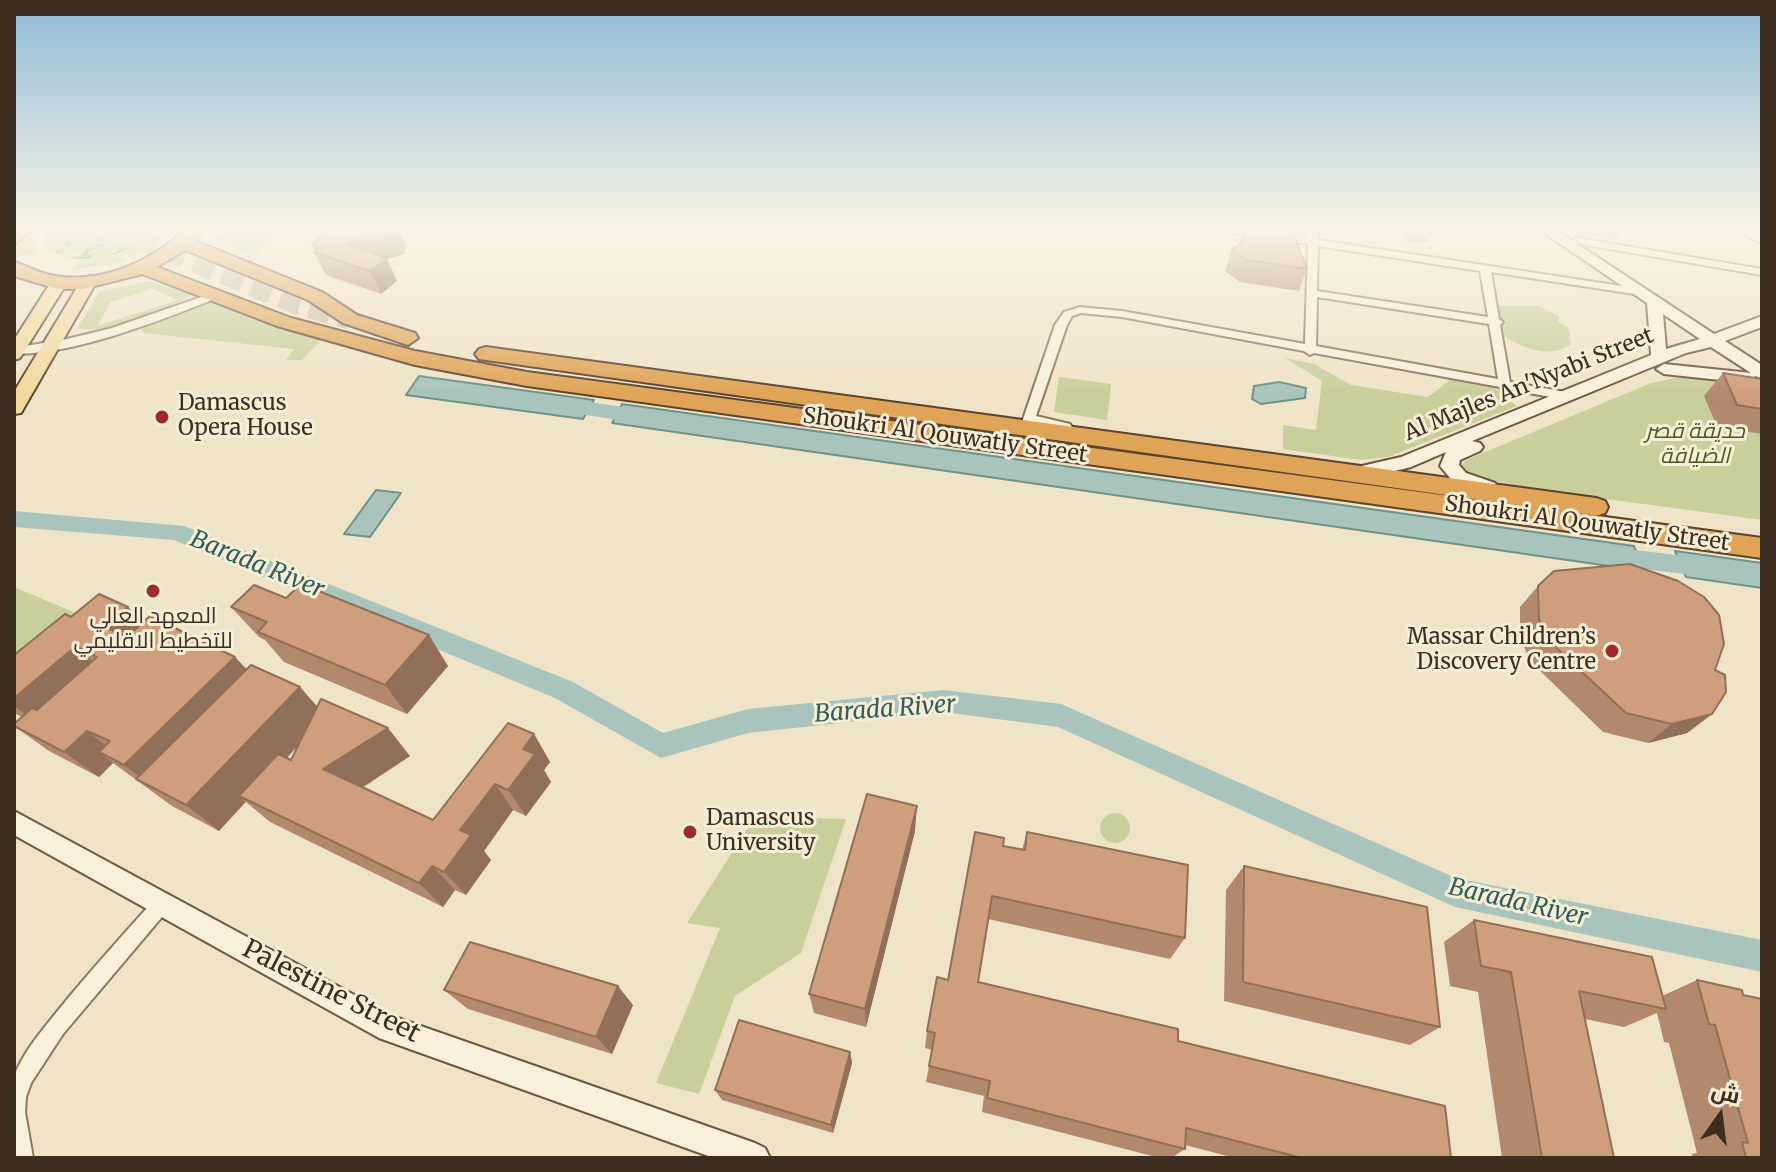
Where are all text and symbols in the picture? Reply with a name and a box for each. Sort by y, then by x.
street label: Al Majles An'Nyabi Street [1400,323,1658,447]
place label: Damascus Opera House [178,391,313,442]
street label: Shoukri Al Qouwatly Street [801,403,1089,469]
marker: Damascus Opera House [153,408,171,426]
park label: حديقة قصر الضيافة [1645,419,1745,470]
street label: Shoukri Al Qouwatly Street [1443,491,1731,557]
water label: Barada River [186,525,328,605]
marker: المعهد العالي للتخطيط الاقليمي [144,582,162,600]
place label: المعهد العالي للتخطيط الاقليمي [73,604,233,656]
place label: Massar Children’s Discovery Centre [1407,625,1596,676]
marker: Massar Children’s Discovery Centre [1603,642,1621,660]
water label: Barada River [813,691,957,729]
place label: Damascus University [706,806,816,858]
marker: Damascus University [681,823,699,841]
water label: Barada River [1446,873,1590,933]
street label: Palestine Street [237,934,425,1050]
north arrow [1680,1076,1760,1156]
text: ش [1709,1076,1743,1110]

